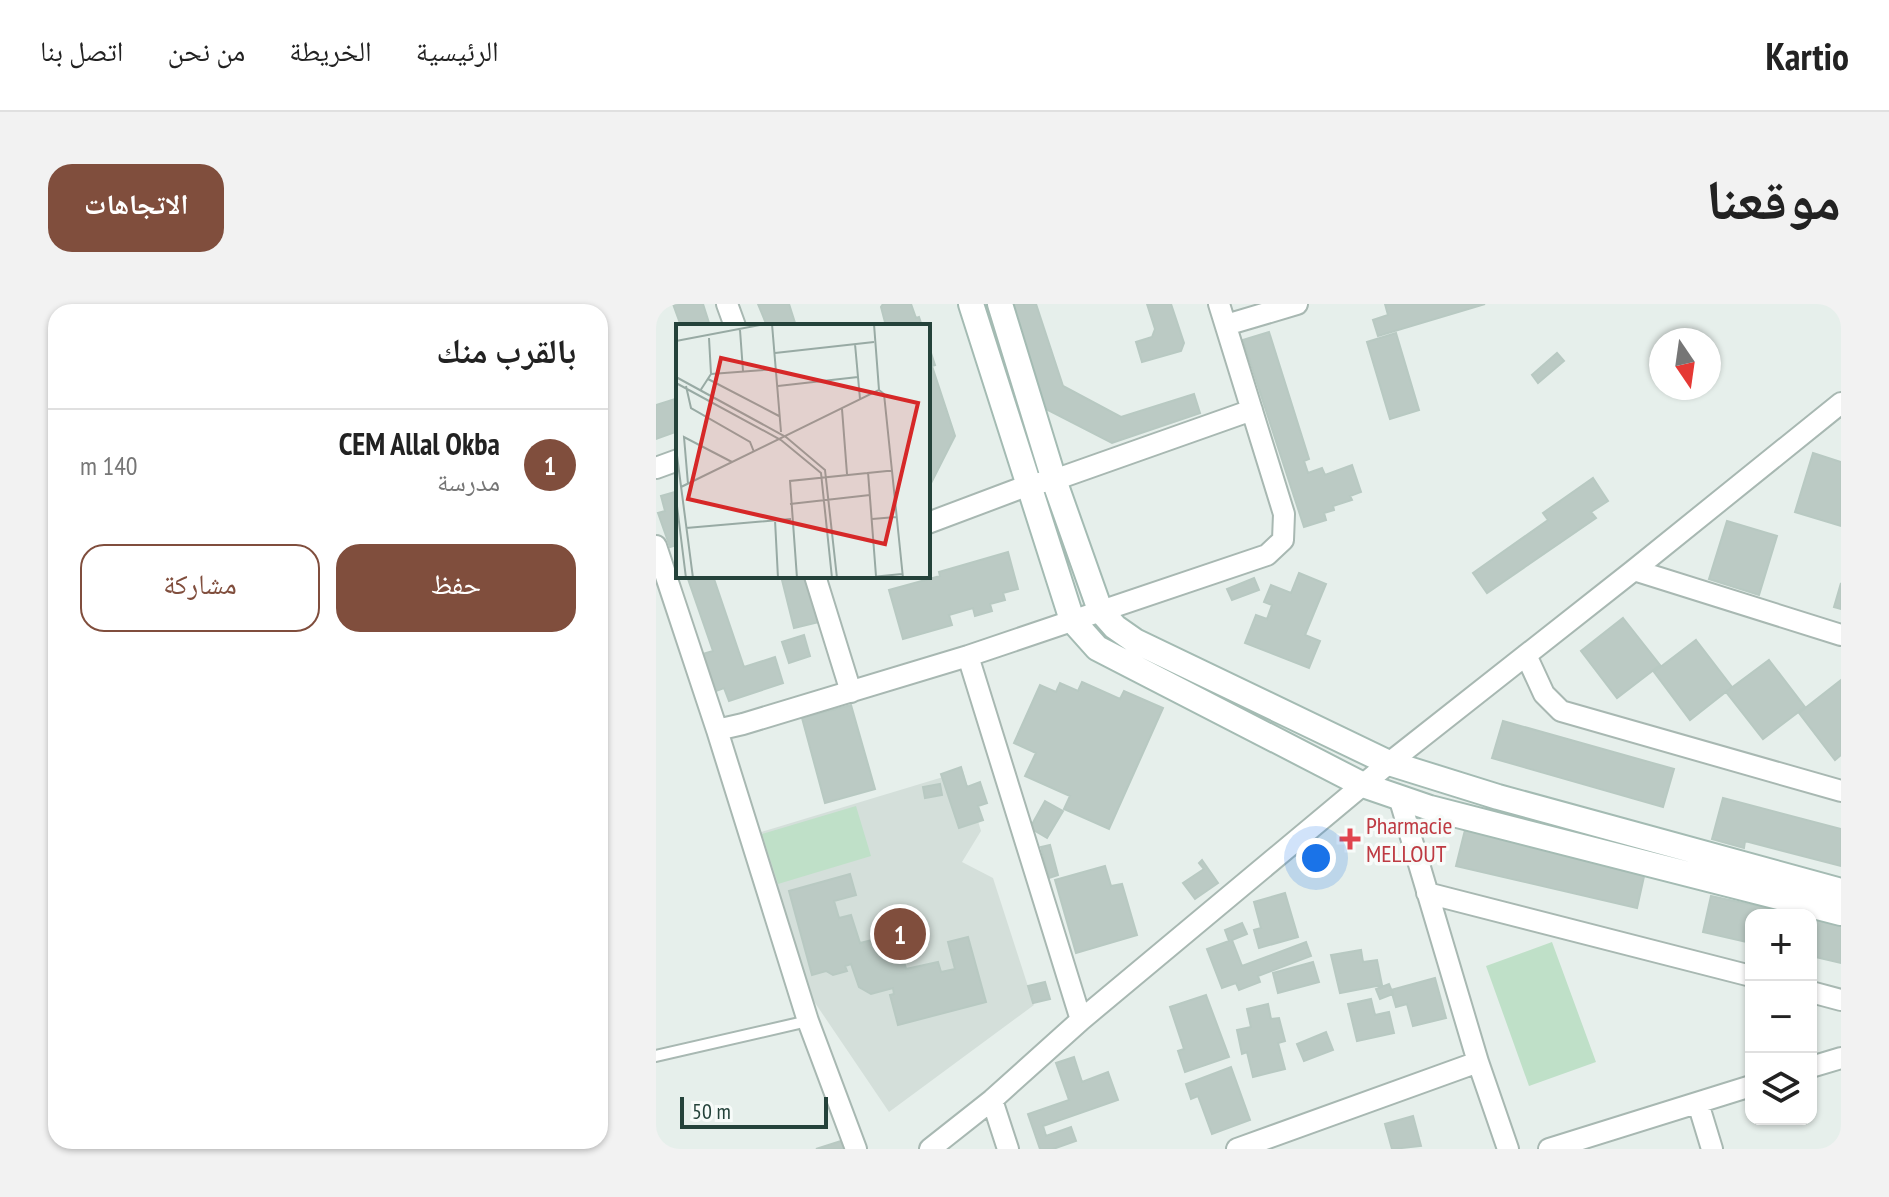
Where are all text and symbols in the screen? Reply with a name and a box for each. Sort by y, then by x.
text: Kartio [1766,31,1849,80]
text: اتصل بنا [40,32,124,69]
text: من نحن [168,32,245,69]
text: الخريطة [289,32,372,69]
text: الرئيسية [416,32,499,69]
text: موقعنا [1706,163,1841,235]
button: الاتجاهات [48,164,224,252]
inset map [676,324,930,578]
text: بالقرب منك [436,328,576,372]
north arrow [1649,328,1721,400]
text: CEM Allal Okba [339,424,500,463]
text: 140 m [80,449,138,482]
text: 1 [544,449,556,482]
text: مدرسة [437,465,500,498]
button: مشاركة [80,544,320,632]
button: حفظ [336,544,576,632]
place label: Pharmacie MELLOUT [1366,810,1452,869]
marker: Pharmacie MELLOUT [1341,830,1359,848]
your location [1296,838,1336,878]
pin: 1 [874,904,926,964]
map controls [1745,909,1817,1125]
button: + [1745,909,1817,981]
button: − [1745,981,1817,1053]
button: layers [1745,1053,1817,1125]
scale bar [680,1093,828,1129]
text: 50 m [692,1097,731,1125]

